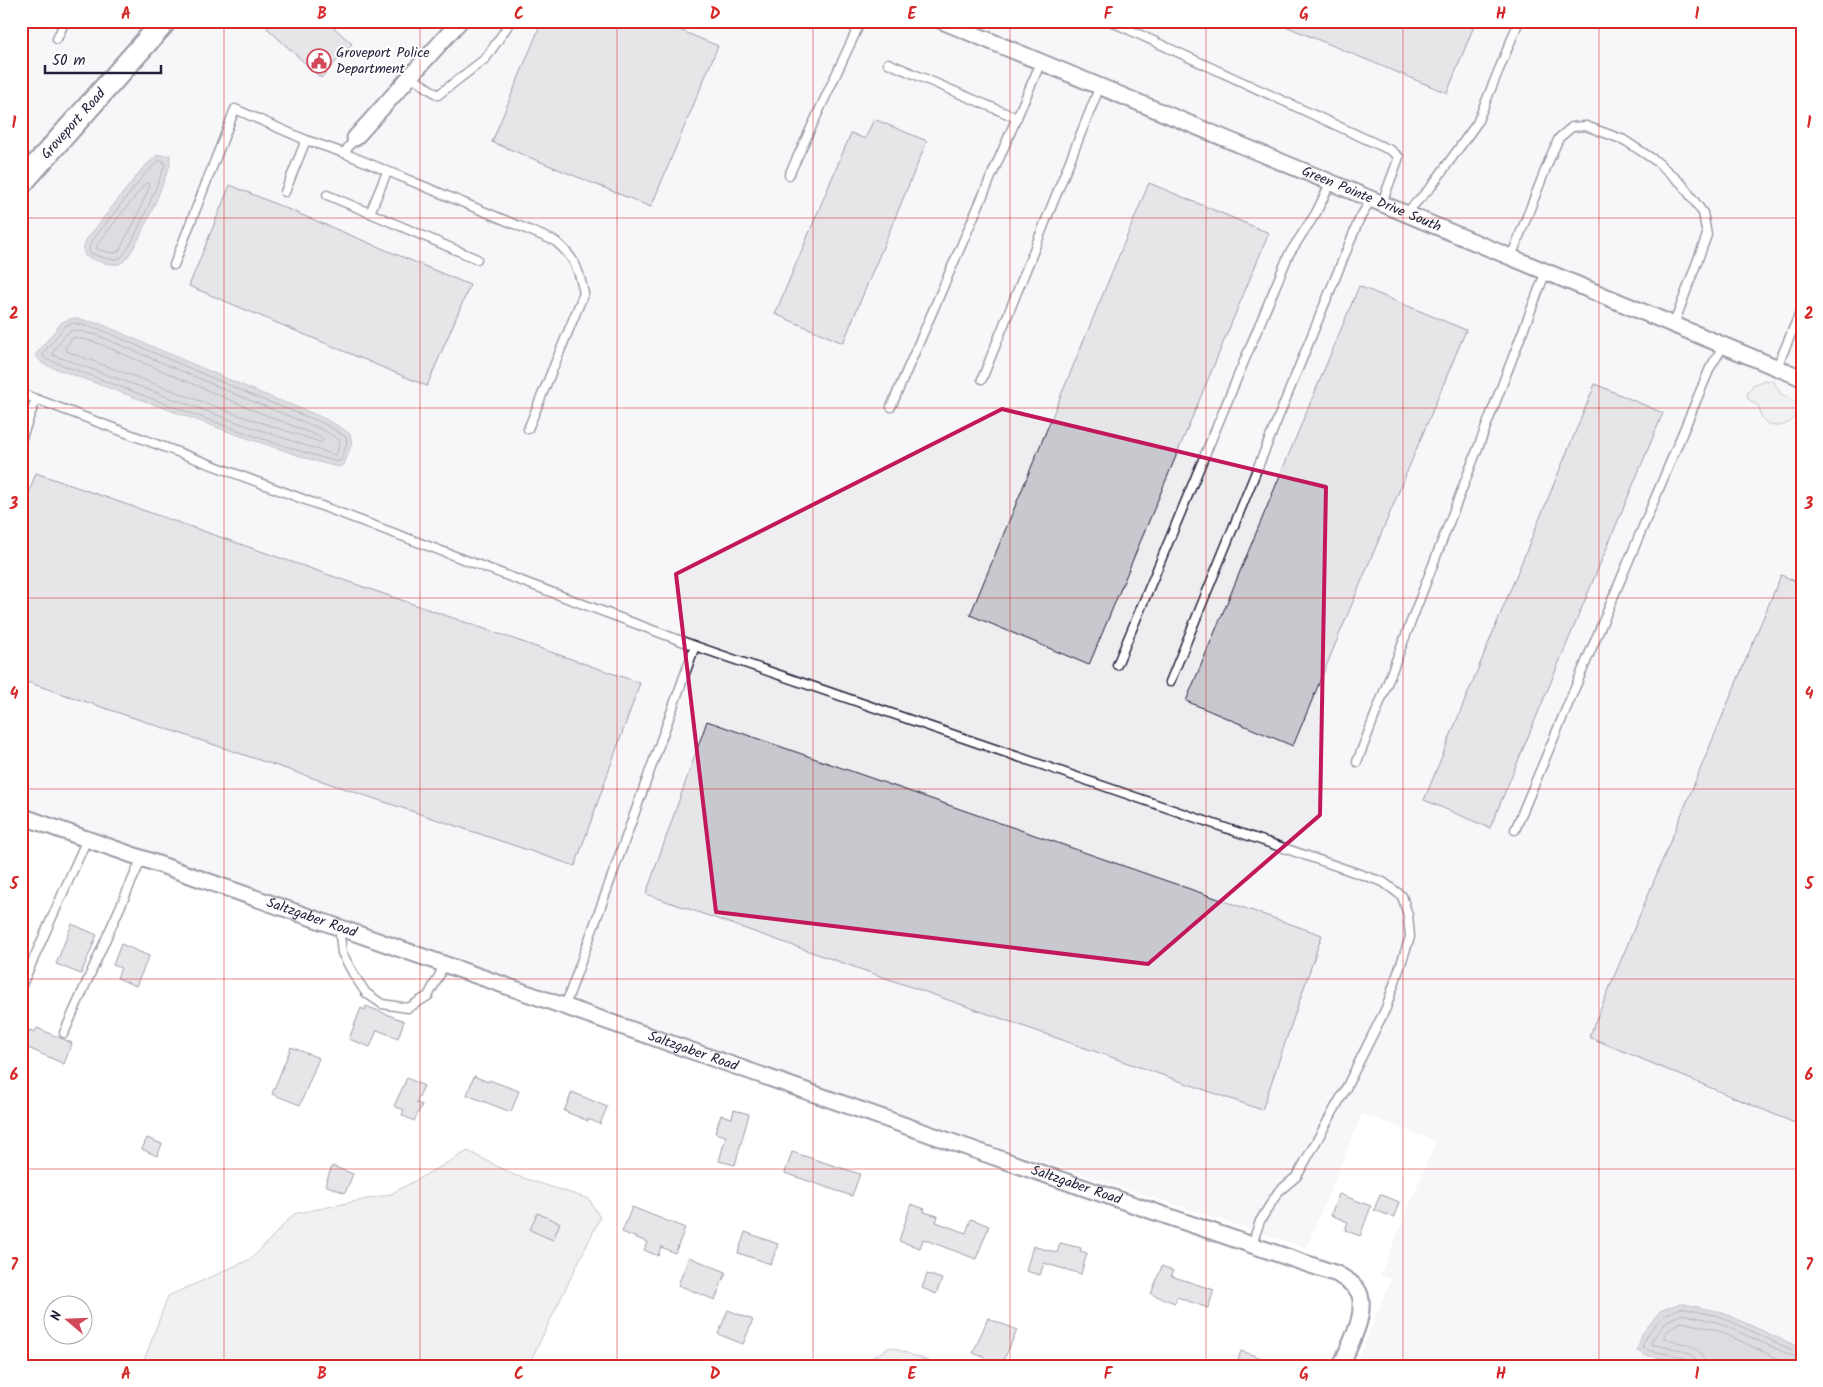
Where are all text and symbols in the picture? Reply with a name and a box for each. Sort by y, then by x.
text: A [121,2,131,27]
text: B [317,2,327,27]
text: C [514,2,524,27]
text: D [710,2,721,27]
text: E [908,2,918,27]
text: F [1104,2,1114,27]
text: G [1299,2,1309,27]
text: H [1496,2,1506,27]
text: I [1695,2,1700,27]
scale bar [45,42,161,74]
place label: Groveport Police Department [336,42,430,80]
public building icon: Groveport Police Department [306,48,332,74]
text: 50 m [52,49,86,73]
street label: Groveport Road [36,83,112,164]
text: 1 [12,111,17,136]
text: 1 [1807,111,1812,136]
street label: Green Pointe Drive South [1298,160,1445,238]
text: 2 [9,302,19,327]
text: 2 [1804,302,1814,327]
text: 3 [9,492,19,517]
text: 3 [1804,492,1814,517]
text: 4 [10,682,19,707]
text: 4 [1805,682,1814,707]
text: 5 [9,872,20,897]
text: 5 [1804,872,1815,897]
street label: Saltzgaber Road [264,892,361,944]
street label: Saltzgaber Road [645,1025,742,1078]
text: 6 [10,1063,19,1088]
text: 6 [1805,1063,1814,1088]
street label: Saltzgaber Road [1028,1159,1125,1211]
text: 7 [10,1253,18,1278]
text: 7 [1805,1253,1813,1278]
north arrow [42,1294,92,1344]
text: N [45,1308,69,1324]
text: A [121,1362,131,1387]
text: B [317,1362,327,1387]
text: C [514,1362,524,1387]
text: D [710,1362,721,1387]
text: E [908,1362,918,1387]
text: F [1104,1362,1114,1387]
text: G [1299,1362,1309,1387]
text: H [1496,1362,1506,1387]
text: I [1695,1362,1700,1387]

